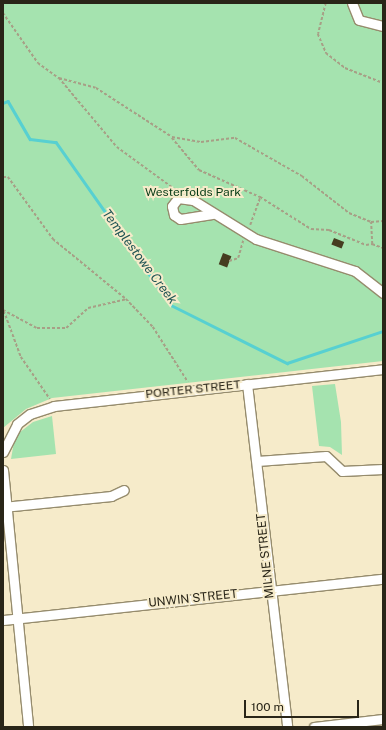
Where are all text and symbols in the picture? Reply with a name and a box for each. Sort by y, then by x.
park label: Westerfolds Park [145,186,241,200]
water label: Templestowe Creek [98,207,180,307]
street label: PORTER STREET [145,378,241,402]
street label: MILNE STREET [254,513,278,599]
street label: UNWIN STREET [148,587,238,611]
scale bar [246,692,361,718]
text: 100 m [251,700,284,714]

